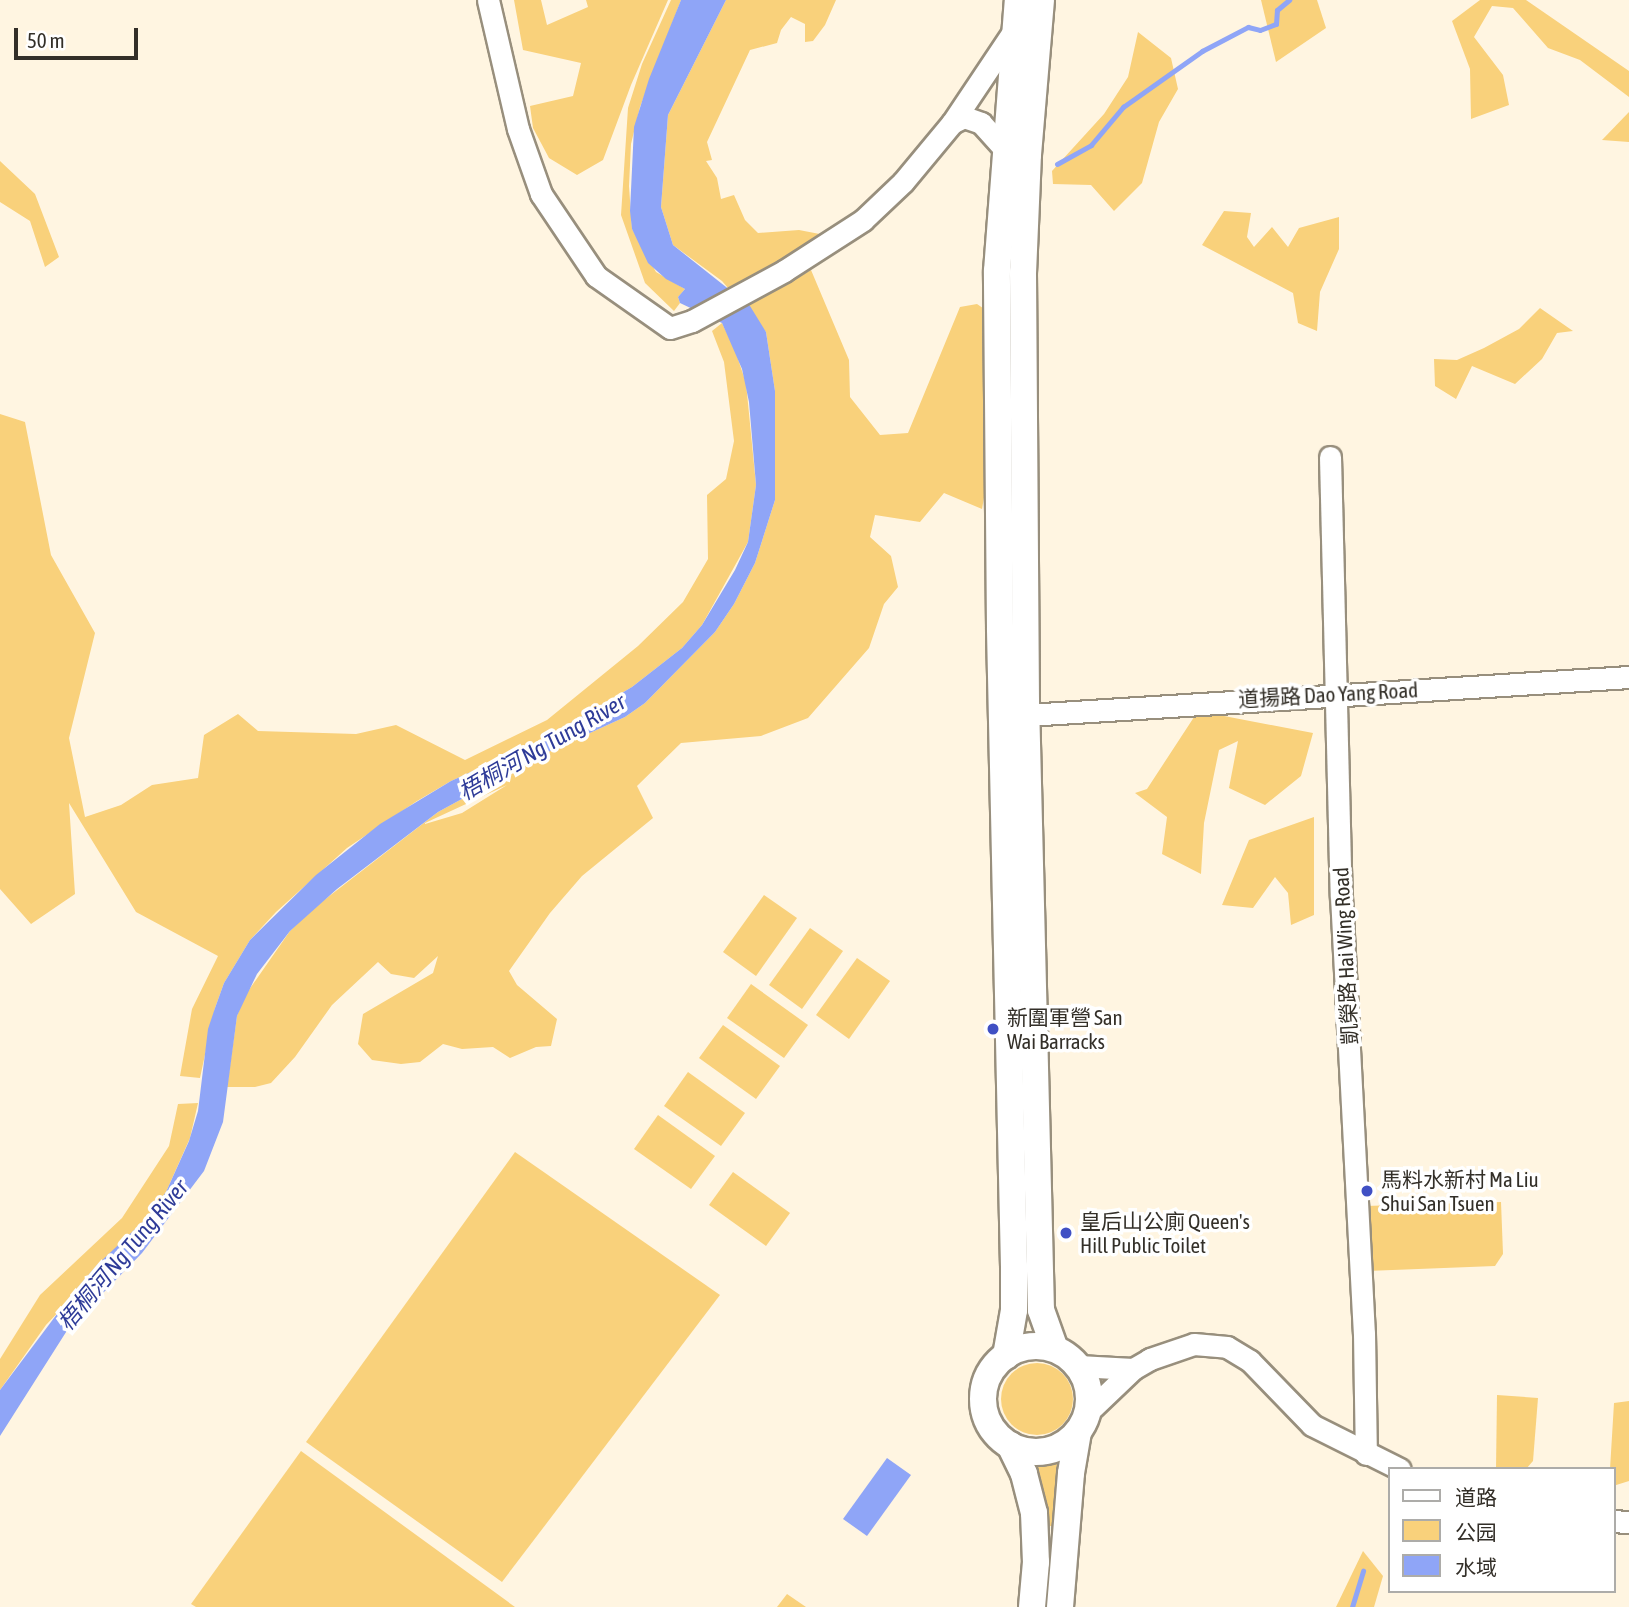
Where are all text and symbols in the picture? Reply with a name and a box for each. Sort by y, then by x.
scale bar [18,14,142,58]
text: 50 m [27,28,65,52]
street label: 道揚路 Dao Yang Road [1237,677,1419,711]
water label: 梧桐河 Ng Tung River [454,688,630,806]
street label: 凱榮路 Hai Wing Road [1328,867,1362,1045]
place label: 新圍軍營 San Wai Barracks [1007,1004,1123,1054]
marker: 新圍軍營 San Wai Barracks [985,1021,1001,1037]
place label: 馬料水新村 Ma Liu Shui San Tsuen [1381,1166,1539,1216]
water label: 梧桐河 Ng Tung River [52,1174,194,1336]
marker: 馬料水新村 Ma Liu Shui San Tsuen [1359,1183,1375,1199]
place label: 皇后山公廁 Queen's Hill Public Toilet [1080,1208,1250,1258]
marker: 皇后山公廁 Queen's Hill Public Toilet [1058,1225,1074,1241]
legend [1388,1467,1615,1593]
text: 道路 [1455,1485,1497,1509]
text: 公园 [1455,1520,1497,1544]
text: 水域 [1455,1555,1497,1579]

